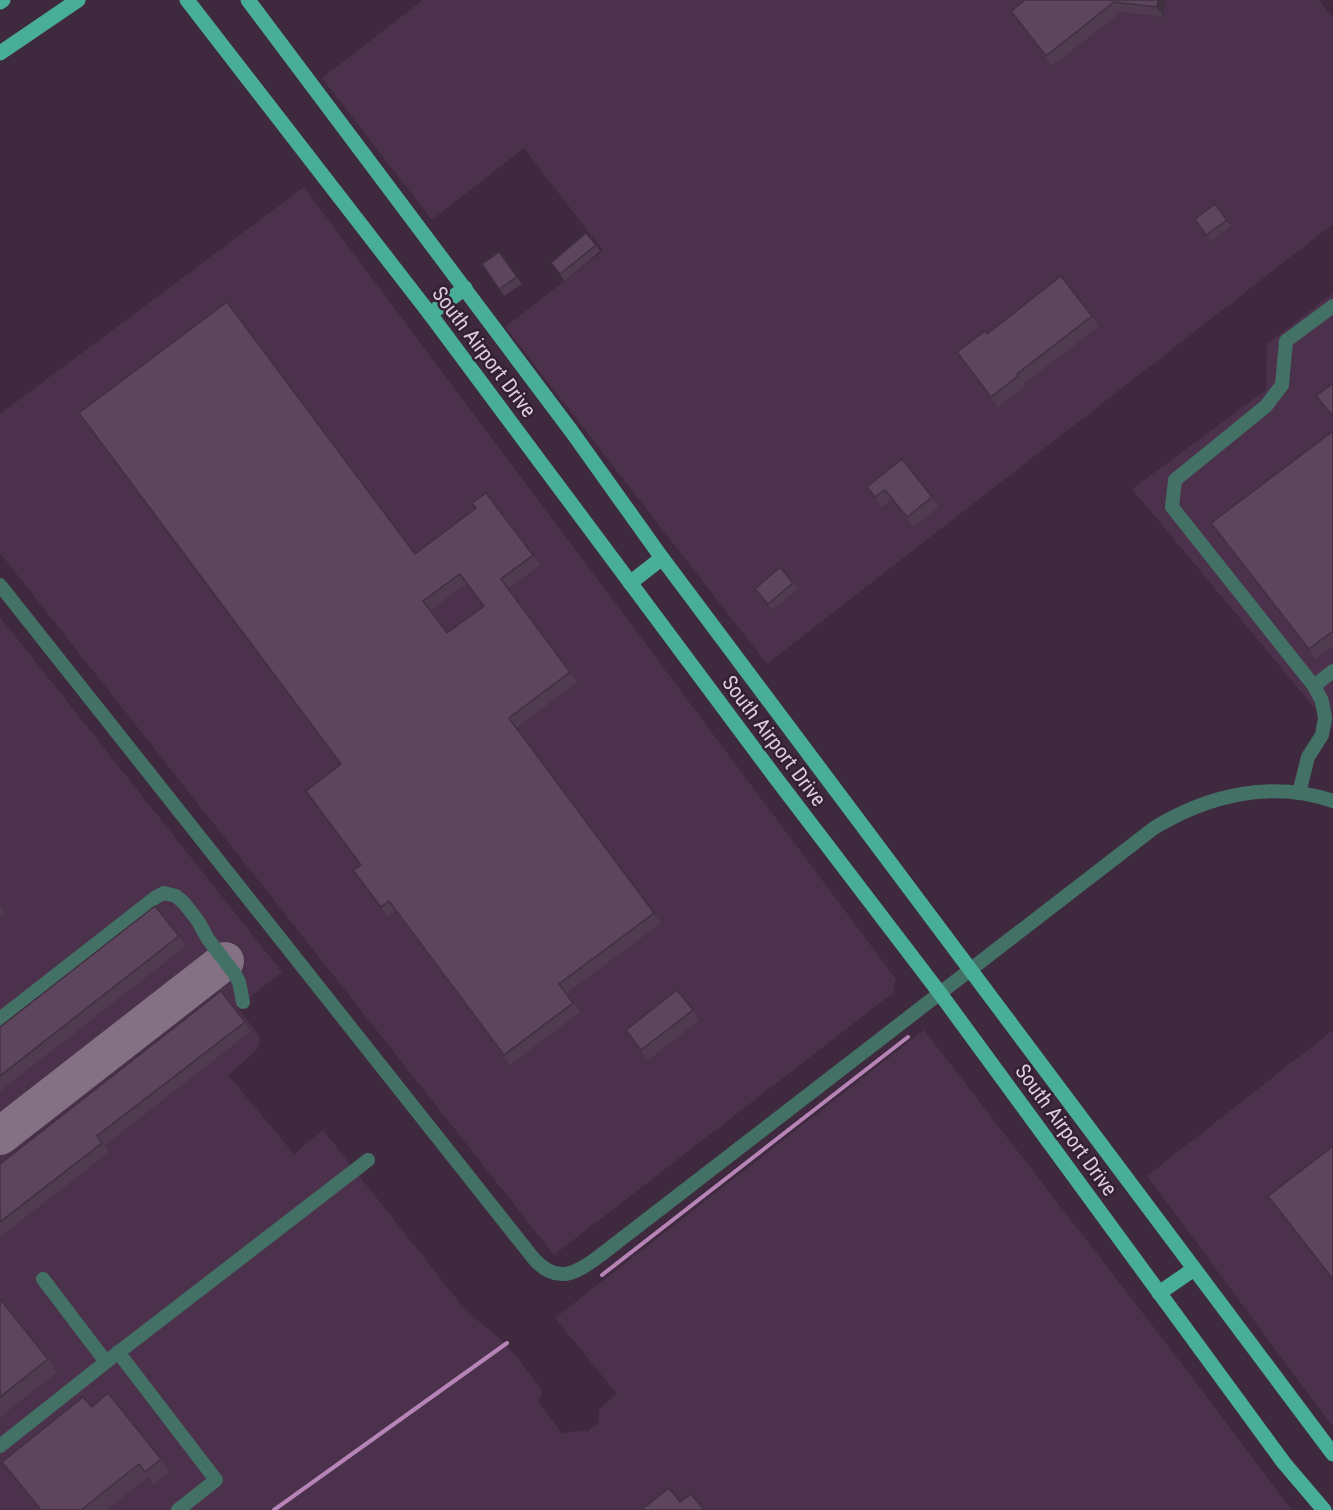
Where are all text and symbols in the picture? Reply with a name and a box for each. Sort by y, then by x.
street label: South Airport Drive [427,282,541,422]
street label: South Airport Drive [717,671,831,811]
street label: South Airport Drive [1010,1060,1122,1201]

